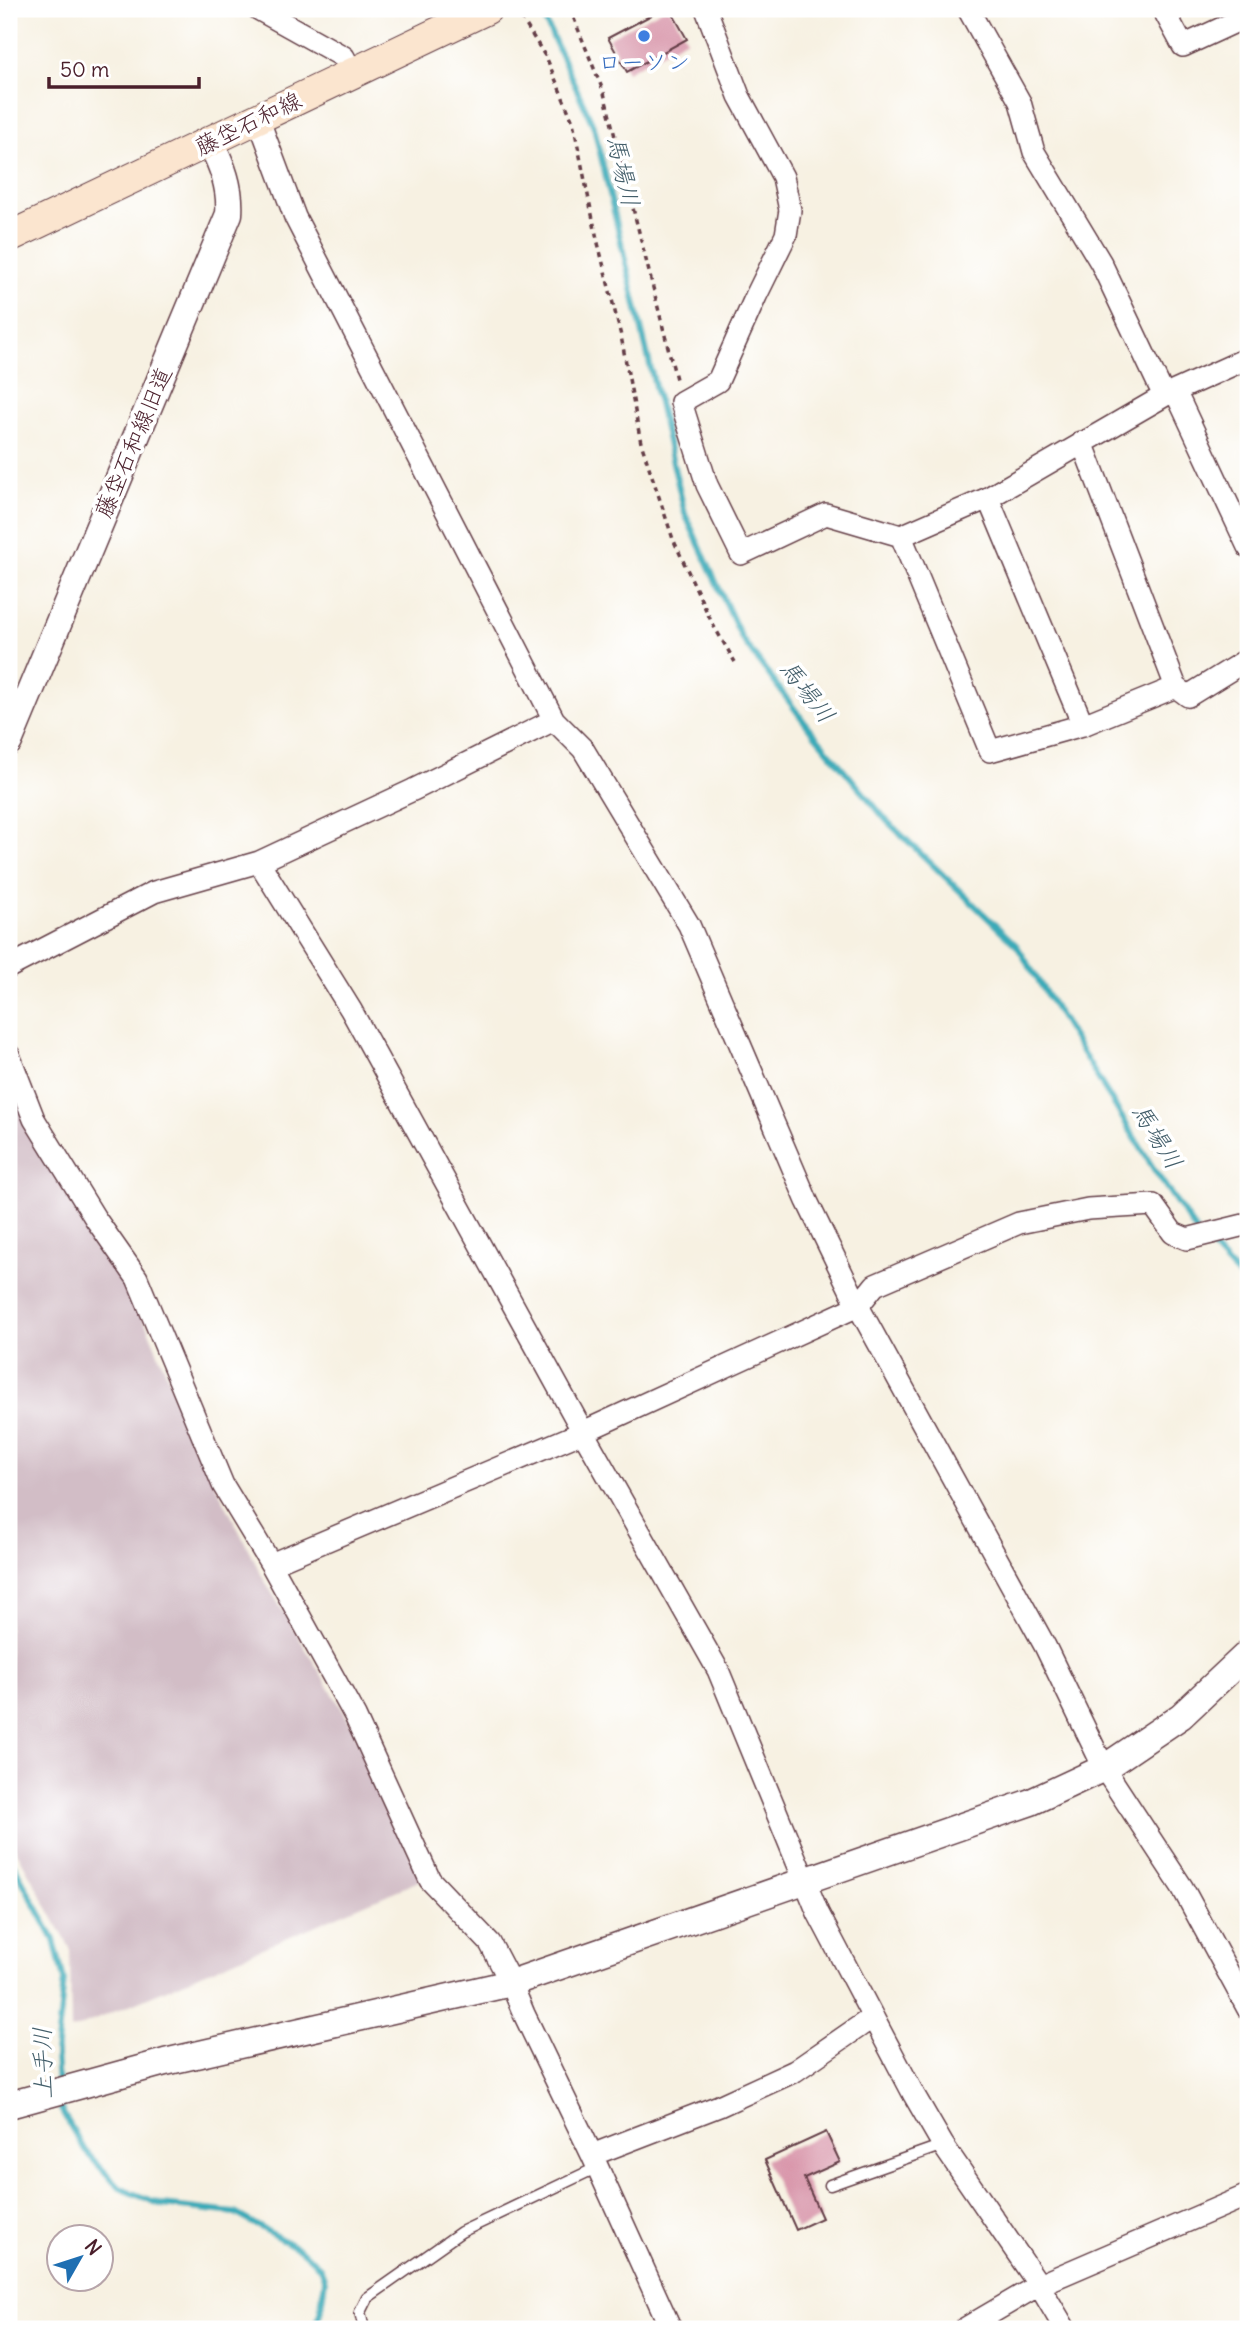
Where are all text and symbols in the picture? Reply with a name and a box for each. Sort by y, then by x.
marker: ローソン [636,28,652,44]
scale bar [49,46,200,90]
place label: ローソン [598,47,690,76]
text: 50 m [60,56,109,83]
street label: 藤垈石和線 [190,85,306,161]
water label: 馬場川 [601,133,647,209]
street label: 藤垈石和線旧道 [88,362,178,522]
water label: 馬場川 [774,653,842,729]
water label: 馬場川 [1126,1098,1190,1174]
water label: 上手川 [26,2027,58,2099]
north arrow [46,2222,116,2292]
text: N [80,2235,107,2260]

